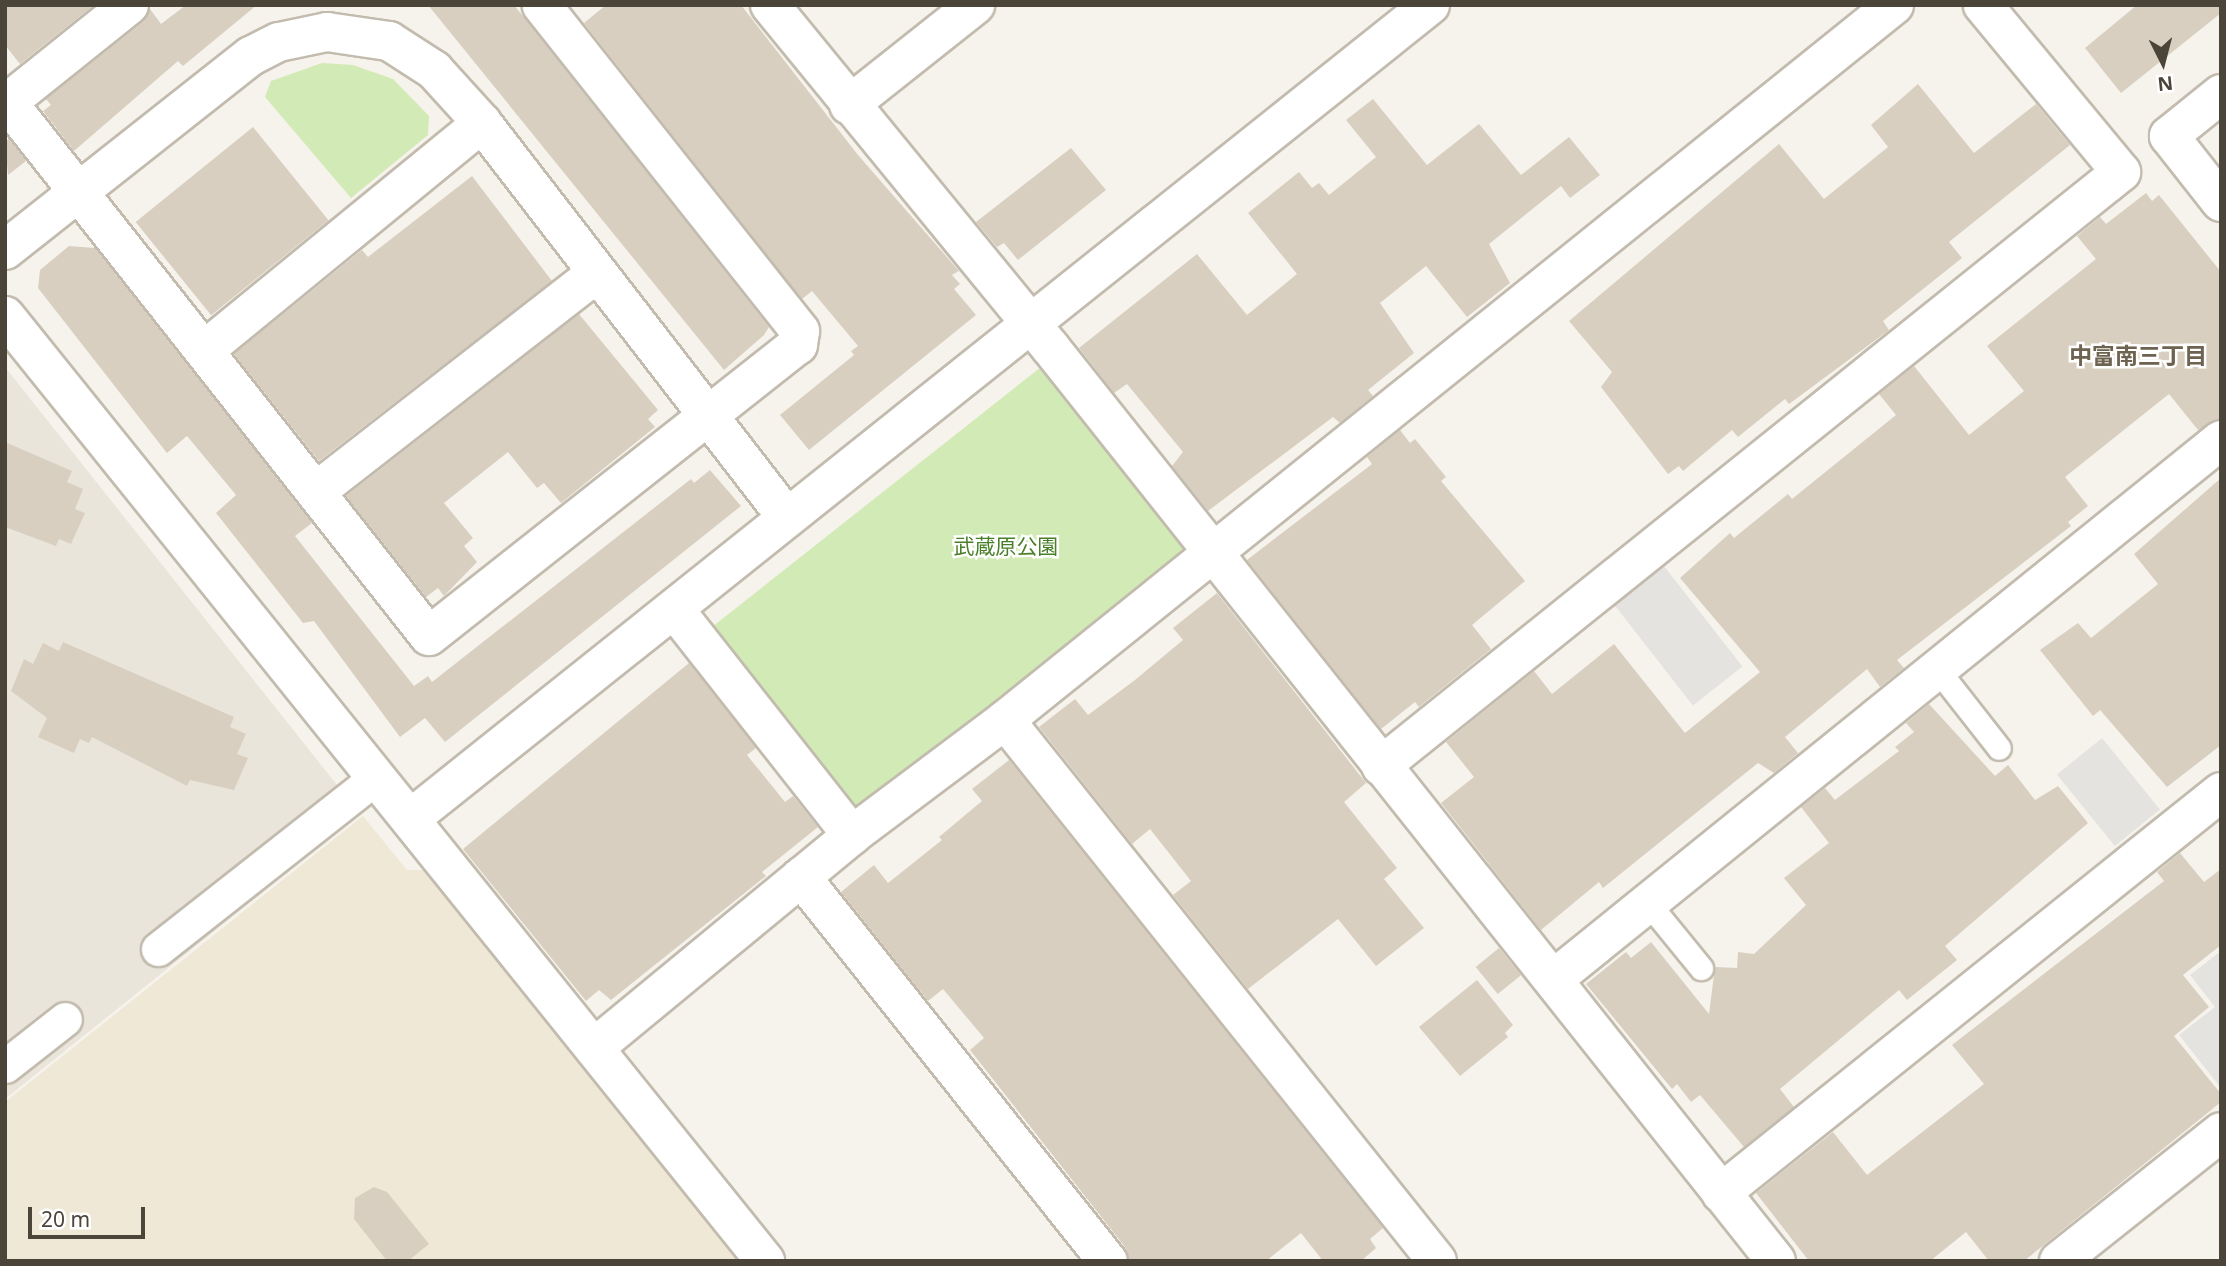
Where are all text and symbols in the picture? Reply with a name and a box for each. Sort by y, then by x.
north arrow [2128,28,2198,98]
text: N [2156,70,2174,98]
district label: 中富南三丁目 [2069,341,2207,369]
park label: 武蔵原公園 [954,533,1058,559]
scale bar [32,1192,149,1236]
text: 20 m [41,1205,90,1233]

